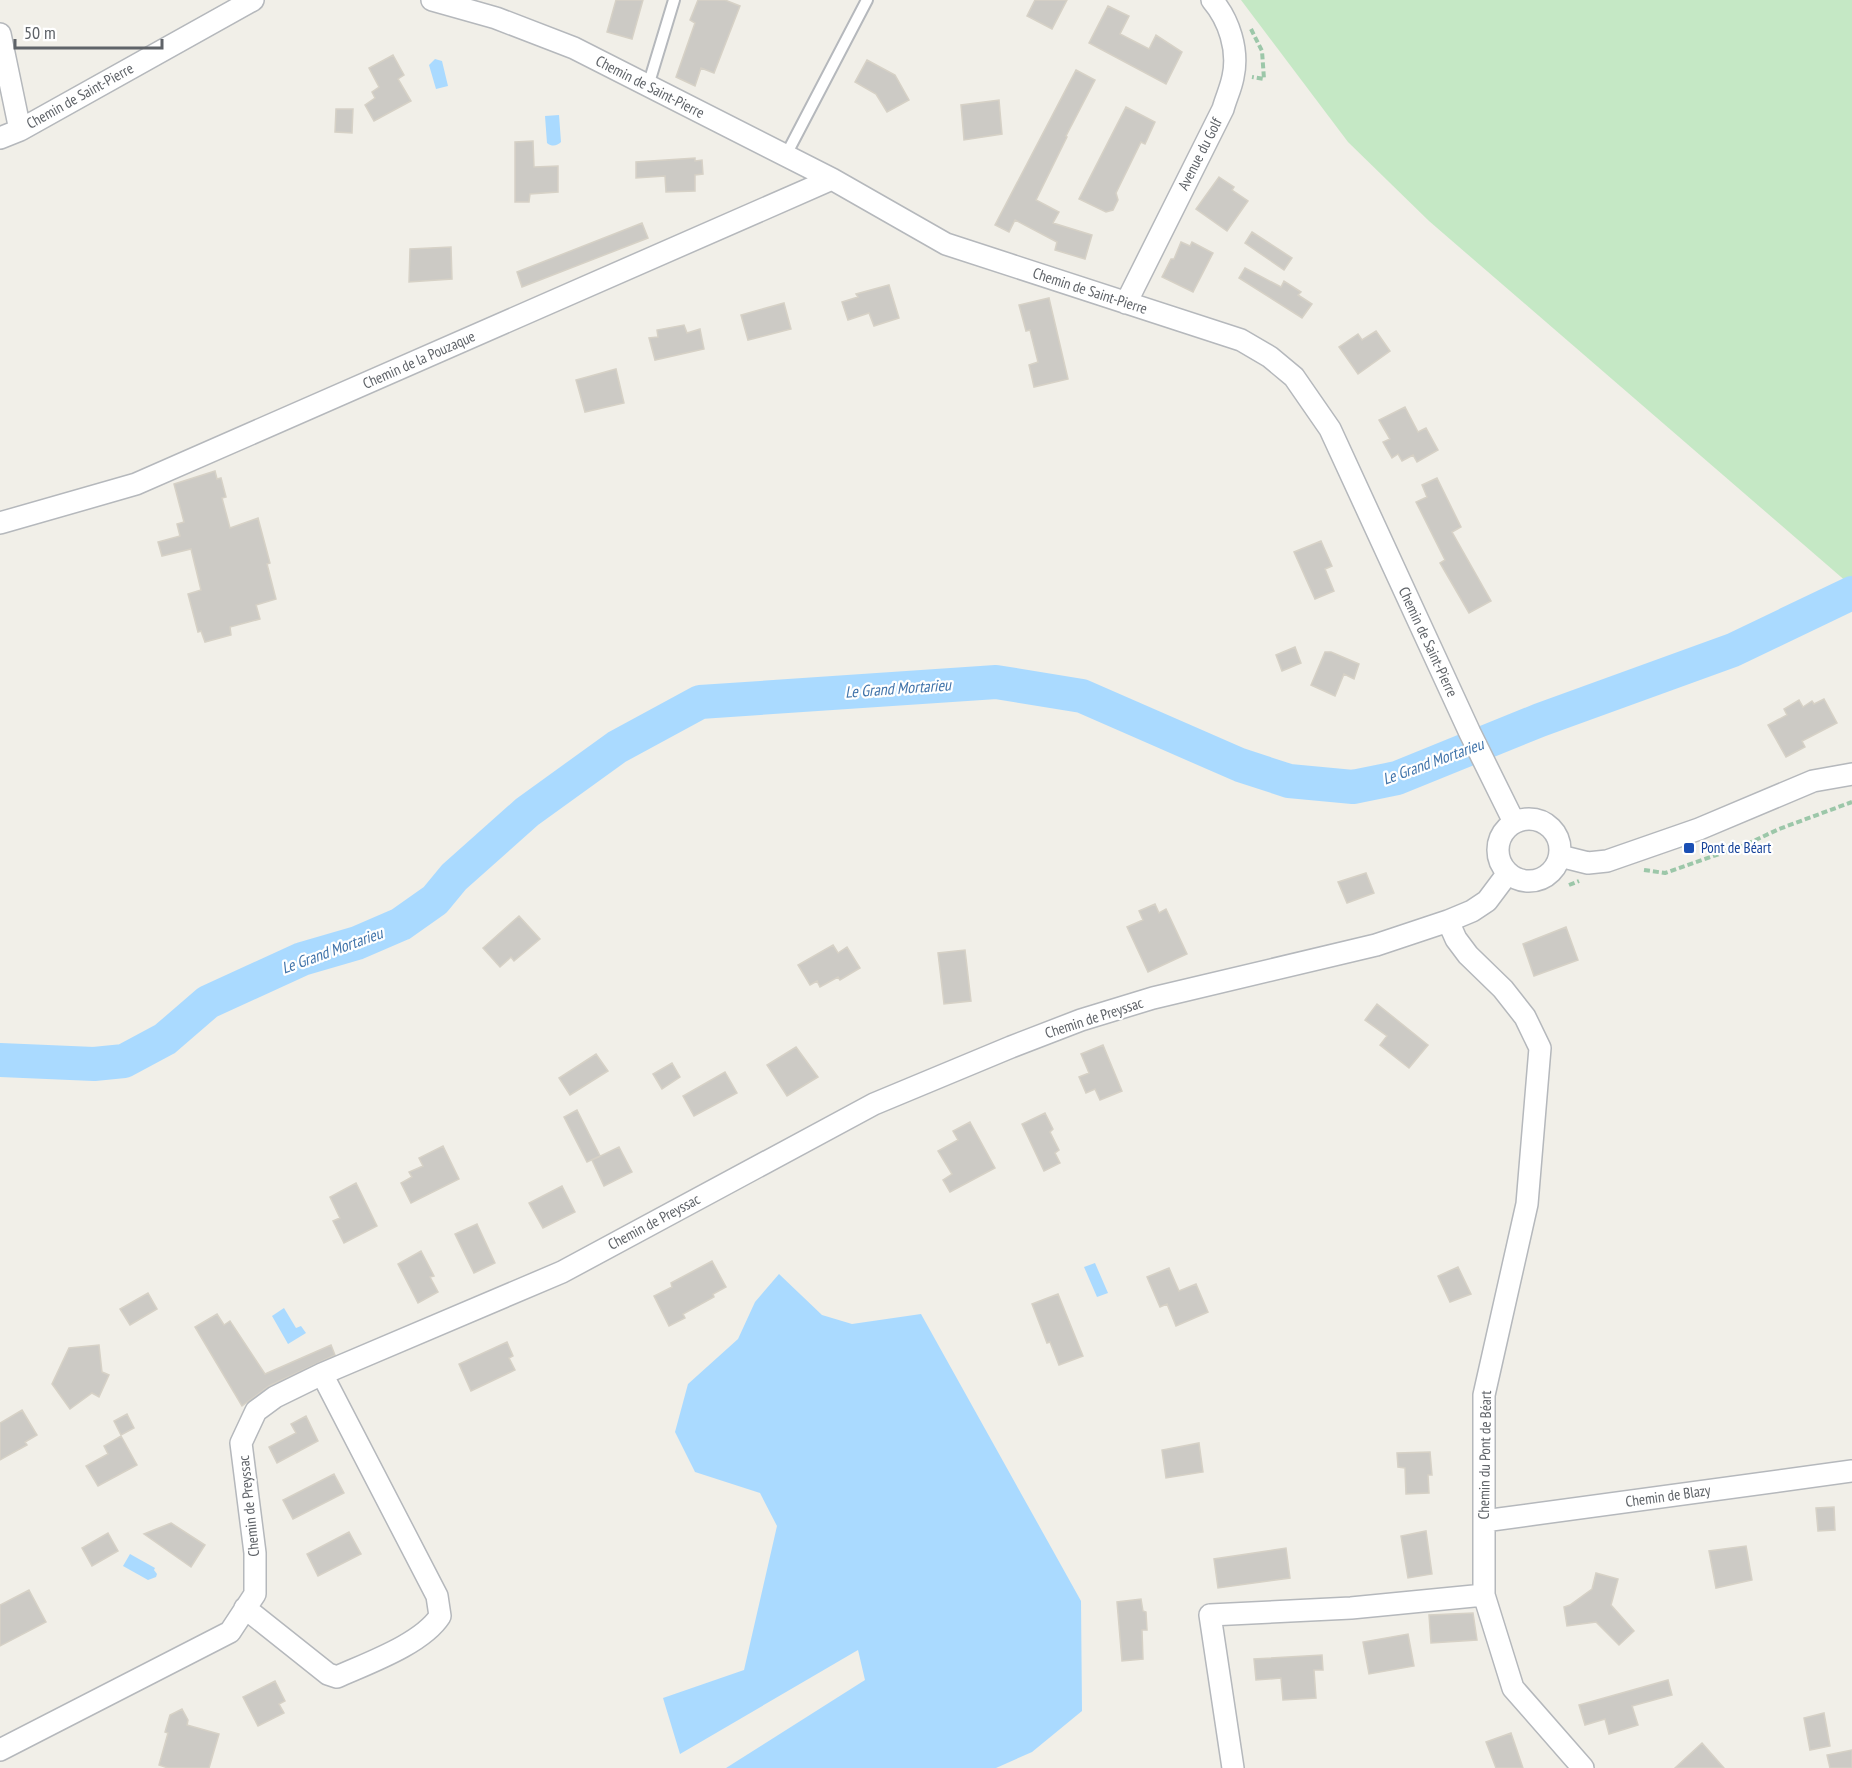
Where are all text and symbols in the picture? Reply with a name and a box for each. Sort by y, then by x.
scale bar [15,12,162,50]
text: 50 m [24,21,56,44]
street label: Chemin de Saint-Pierre [593,51,708,122]
street label: Chemin de Saint-Pierre [23,58,137,133]
street label: Avenue du Golf [1173,113,1226,193]
street label: Chemin de Saint-Pierre [1030,263,1150,318]
street label: Chemin de la Pouzaque [360,326,478,393]
street label: Chemin de Saint-Pierre [1395,584,1462,700]
water label: Le Grand Mortarieu [844,674,953,702]
water label: Le Grand Mortarieu [1380,733,1487,789]
place label: Pont de Béart [1701,838,1771,857]
marker: Pont de Béart [1682,841,1696,855]
water label: Le Grand Mortarieu [279,922,386,978]
street label: Chemin de Preyssac [1042,993,1146,1042]
street label: Chemin de Preyssac [604,1189,704,1254]
street label: Chemin du Pont de Béart [1474,1390,1495,1520]
street label: Chemin de Preyssac [234,1454,263,1558]
street label: Chemin de Blazy [1624,1480,1712,1511]

